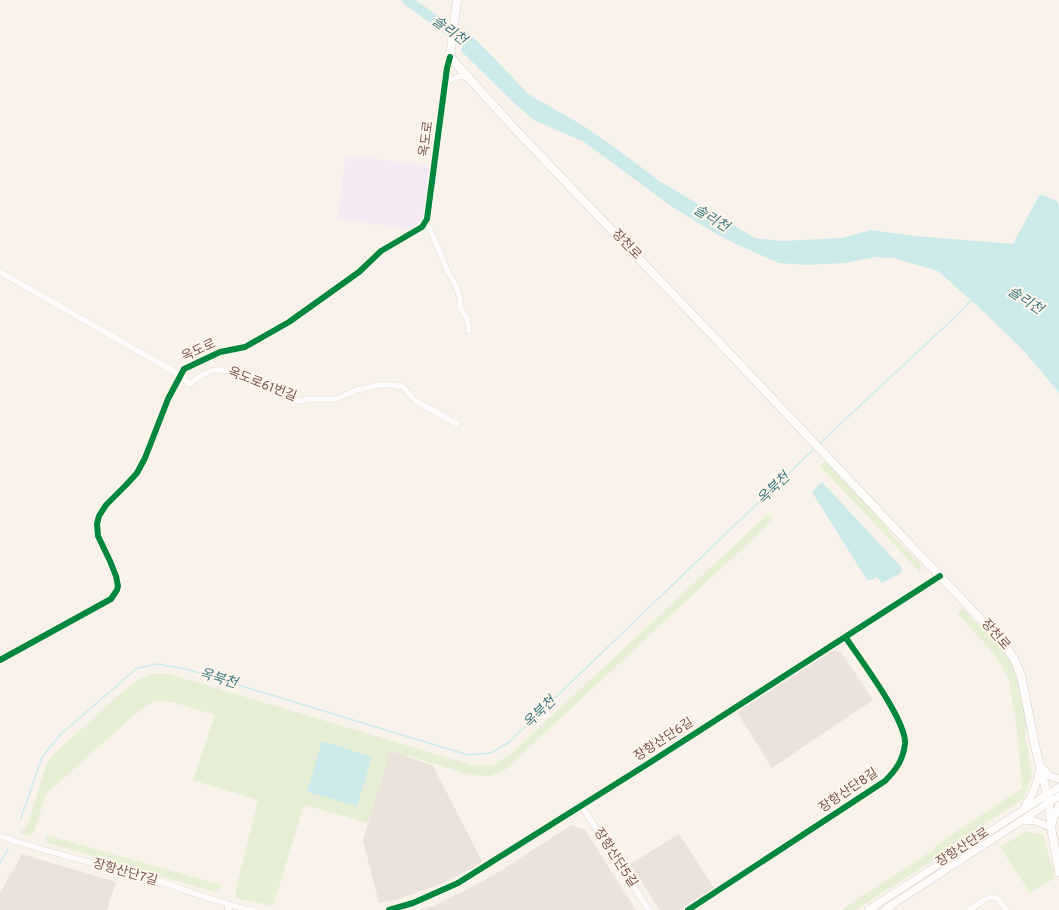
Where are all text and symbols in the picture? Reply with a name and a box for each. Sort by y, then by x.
water label: 솔리천 [428,13,471,50]
street label: 옥도로 [417,120,437,158]
water label: 솔리천 [690,202,733,237]
street label: 장천로 [608,226,645,263]
water label: 솔리천 [1004,283,1047,319]
street label: 옥도로 [179,336,219,366]
street label: 옥도로61번길 [225,365,299,405]
water label: 옥북천 [754,469,795,509]
street label: 장천로 [977,616,1014,654]
water label: 옥북천 [197,665,240,693]
water label: 옥북천 [520,693,561,733]
street label: 장항산단6길 [631,715,697,765]
street label: 장항산단8길 [816,765,882,817]
street label: 장항산단5길 [590,825,640,891]
street label: 장항산단로 [934,825,992,871]
street label: 장항산단7길 [91,856,159,890]

